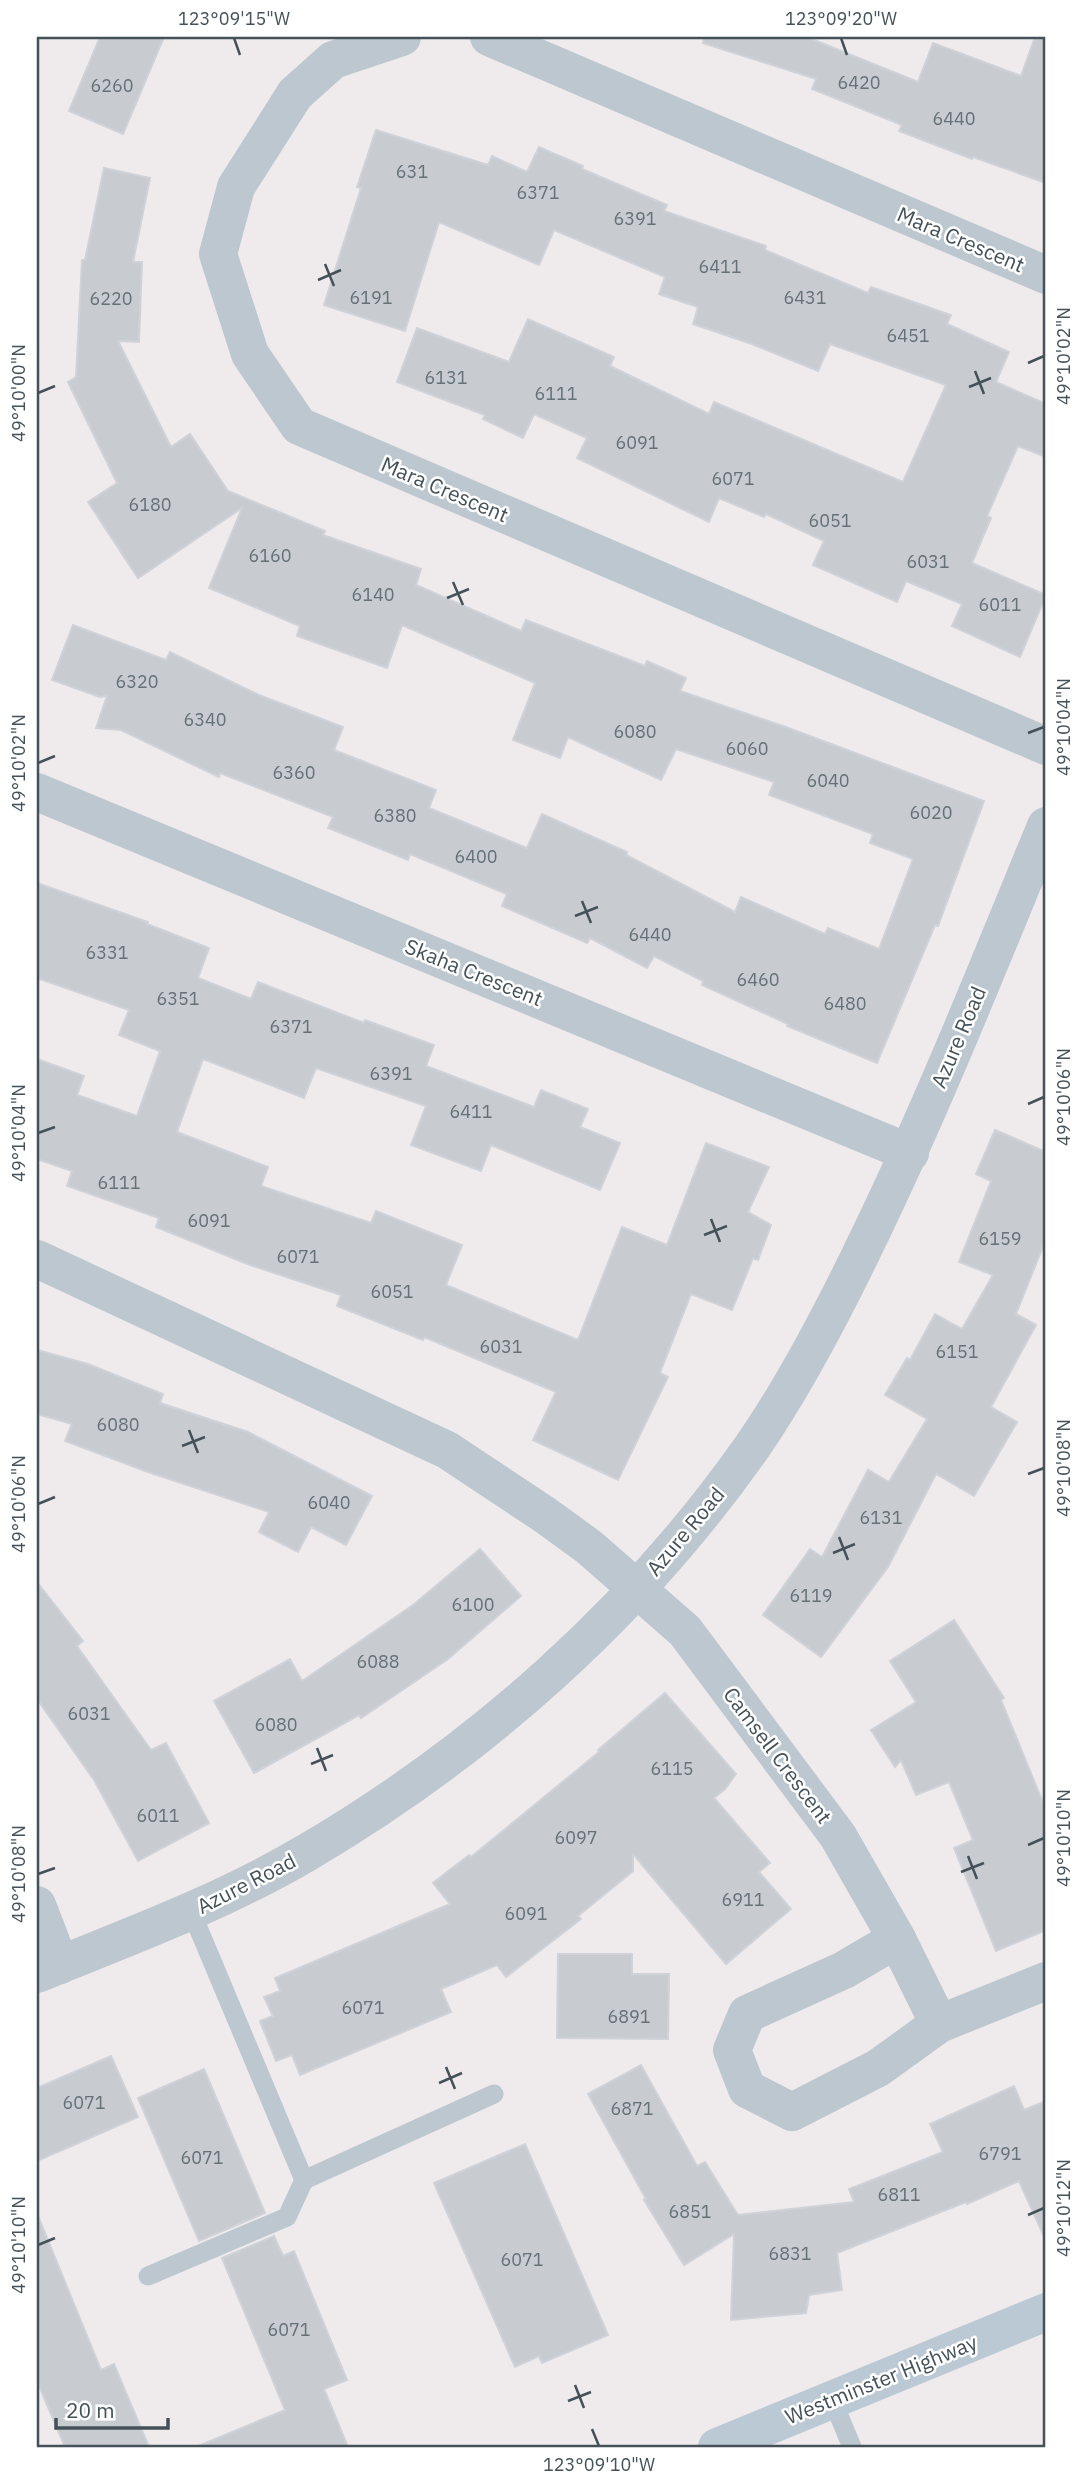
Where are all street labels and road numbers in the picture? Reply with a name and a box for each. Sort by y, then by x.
street label: Mara Crescent [893,200,1029,278]
street label: Mara Crescent [377,450,513,528]
street label: Skaha Crescent [401,932,547,1012]
street label: Azure Road [924,982,992,1092]
street label: Azure Road [640,1481,730,1581]
street label: Camsell Crescent [717,1681,839,1829]
street label: Azure Road [192,1846,300,1920]
street label: Westminster Highway [781,2327,982,2430]

